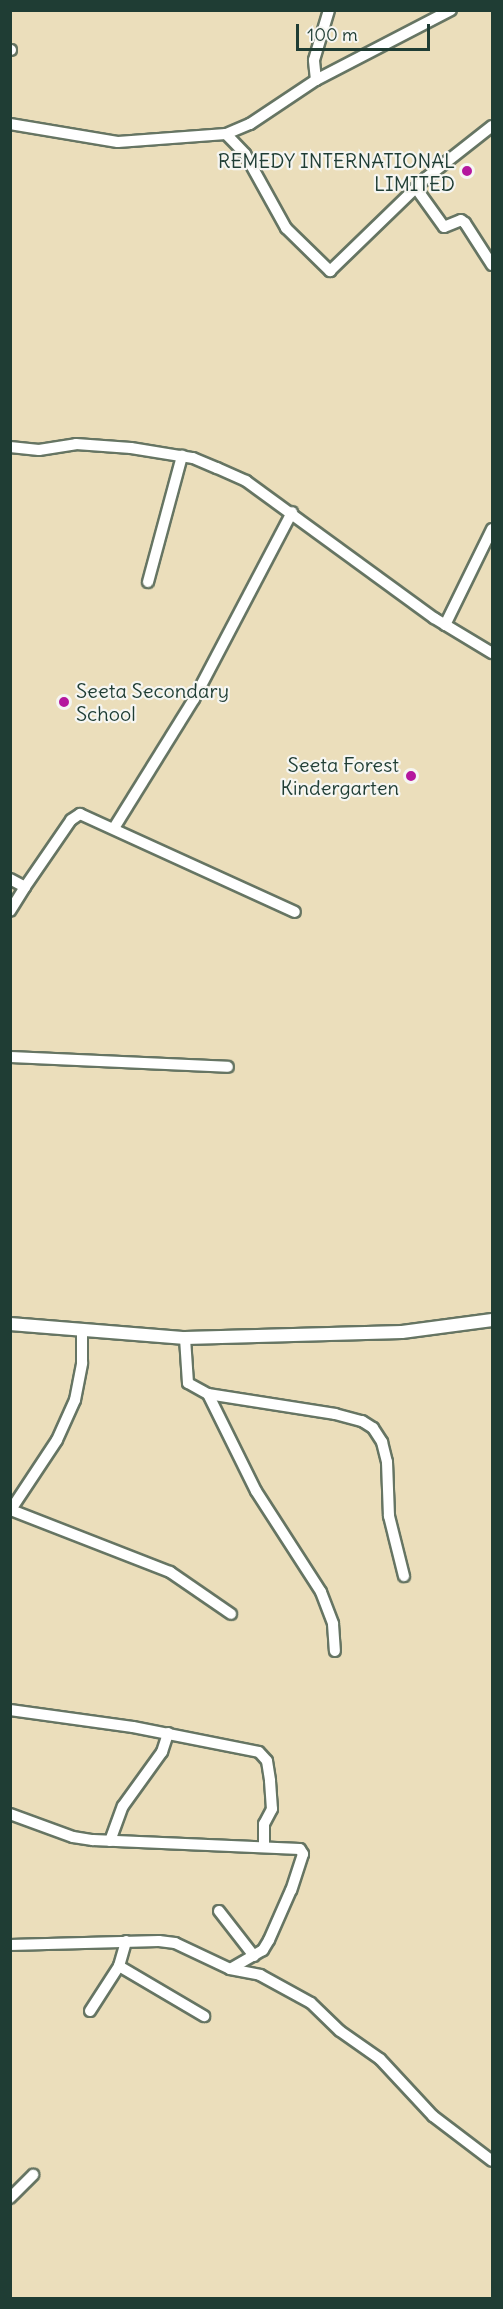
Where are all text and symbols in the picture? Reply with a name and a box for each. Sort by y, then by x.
scale bar [299,12,432,50]
text: 100 m [307,23,358,46]
place label: REMEDY INTERNATIONAL LIMITED [218,148,455,195]
marker: REMEDY INTERNATIONAL LIMITED [460,164,474,178]
place label: Seeta Secondary School [76,678,229,725]
marker: Seeta Secondary School [57,695,71,709]
place label: Seeta Forest Kindergarten [281,752,399,799]
marker: Seeta Forest Kindergarten [404,769,418,783]

